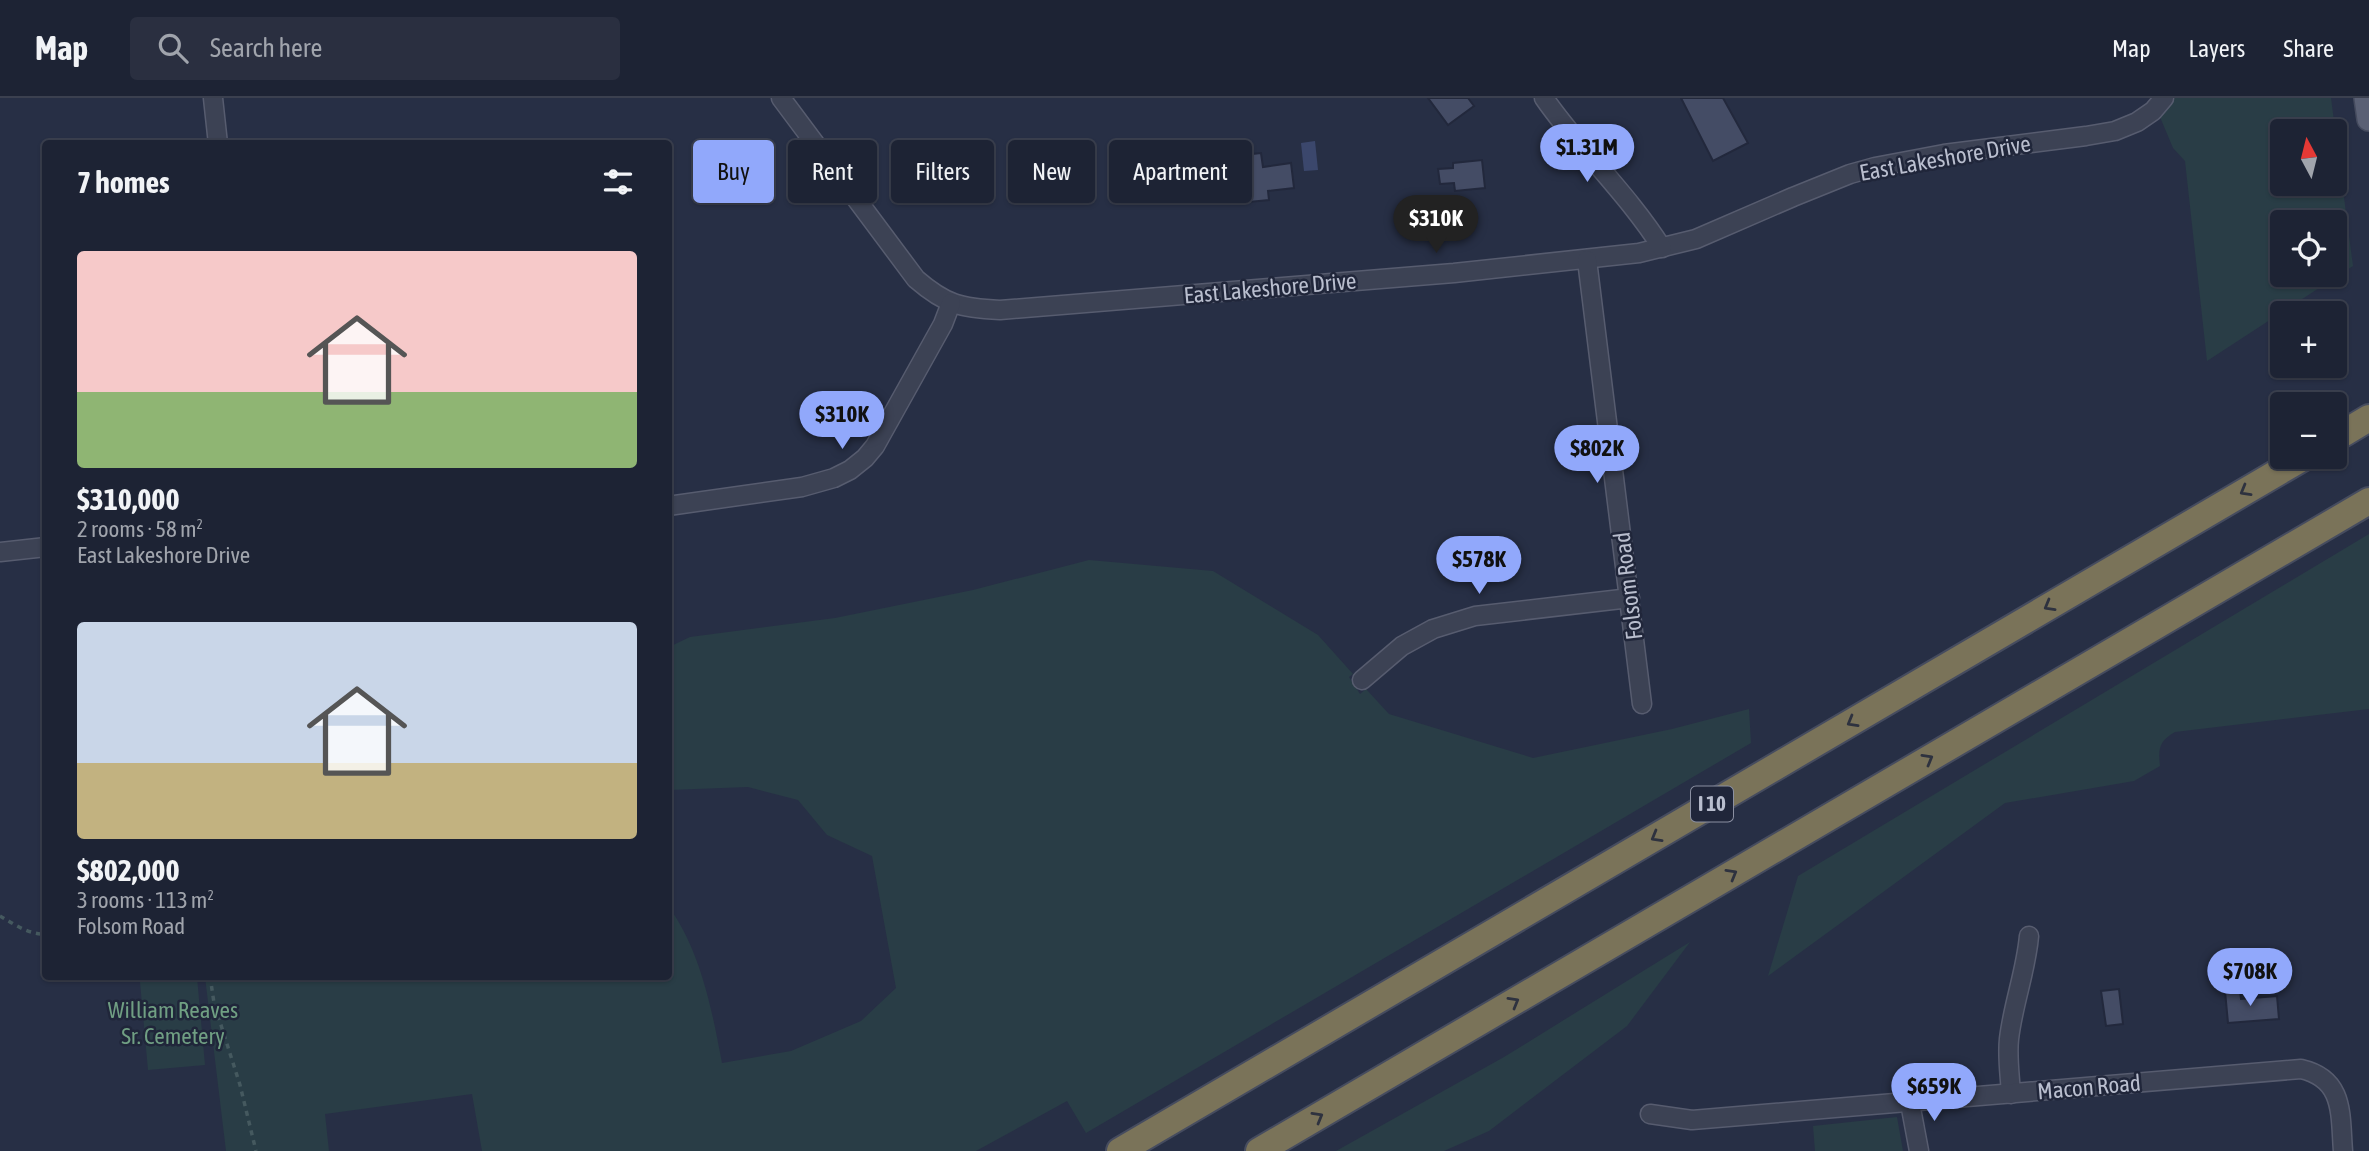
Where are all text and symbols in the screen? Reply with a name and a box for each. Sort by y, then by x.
search box [130,17,620,80]
text: Map [35,29,88,67]
icon: search [154,29,192,67]
text: Search here [210,33,322,63]
text: Map [2112,35,2151,62]
text: Layers [2189,35,2245,62]
text: Share [2283,35,2334,62]
north arrow [2270,119,2347,196]
map controls [2270,119,2347,469]
pin: $1.31M [1530,125,1644,184]
street label: East Lakeshore Drive [1857,130,2033,186]
text: $1.31M [1556,134,1618,160]
chip: Buy [693,140,774,203]
chip: Rent [788,140,877,203]
chip: Filters [891,140,994,203]
chip: New [1008,140,1095,203]
chip: Apartment [1109,140,1252,203]
icon: filters [599,163,637,201]
text: 7 homes [77,165,170,199]
pin: $310K [1387,195,1485,255]
text: $310K [1409,205,1463,231]
button: locate [2270,210,2347,287]
street label: East Lakeshore Drive [1183,268,1357,308]
icon: home [294,297,420,423]
button: + [2270,301,2347,378]
pin: $310K [793,392,891,451]
button: − [2270,392,2347,469]
text: $310K [815,401,869,427]
pin: $802K [1548,426,1646,485]
text: $802K [1570,435,1624,461]
text: $310,000 [77,482,180,516]
one-way arrow [2239,483,2252,496]
text: 2 rooms · 58 m² [77,516,203,542]
street label: Folsom Road [1608,531,1648,641]
pin: $578K [1430,536,1528,596]
text: East Lakeshore Drive [77,542,250,568]
text: $578K [1452,546,1506,572]
one-way arrow [2043,598,2056,611]
icon: home [294,668,420,794]
one-way arrow [1847,713,1860,726]
one-way arrow [1920,754,1933,767]
road number: I 10 [1691,786,1733,822]
one-way arrow [1651,828,1664,841]
text: $802,000 [77,853,180,887]
one-way arrow [1724,869,1737,882]
text: 3 rooms · 113 m² [77,887,214,913]
text: Folsom Road [77,913,185,939]
pin: $708K [2201,948,2299,1008]
text: $708K [2223,958,2277,984]
park label: William Reaves Sr. Cemetery [108,997,238,1049]
one-way arrow [1507,997,1520,1010]
pin: $659K [1885,1063,1983,1123]
street label: Macon Road [2036,1070,2142,1104]
text: $659K [1907,1073,1961,1099]
one-way arrow [1310,1112,1323,1125]

